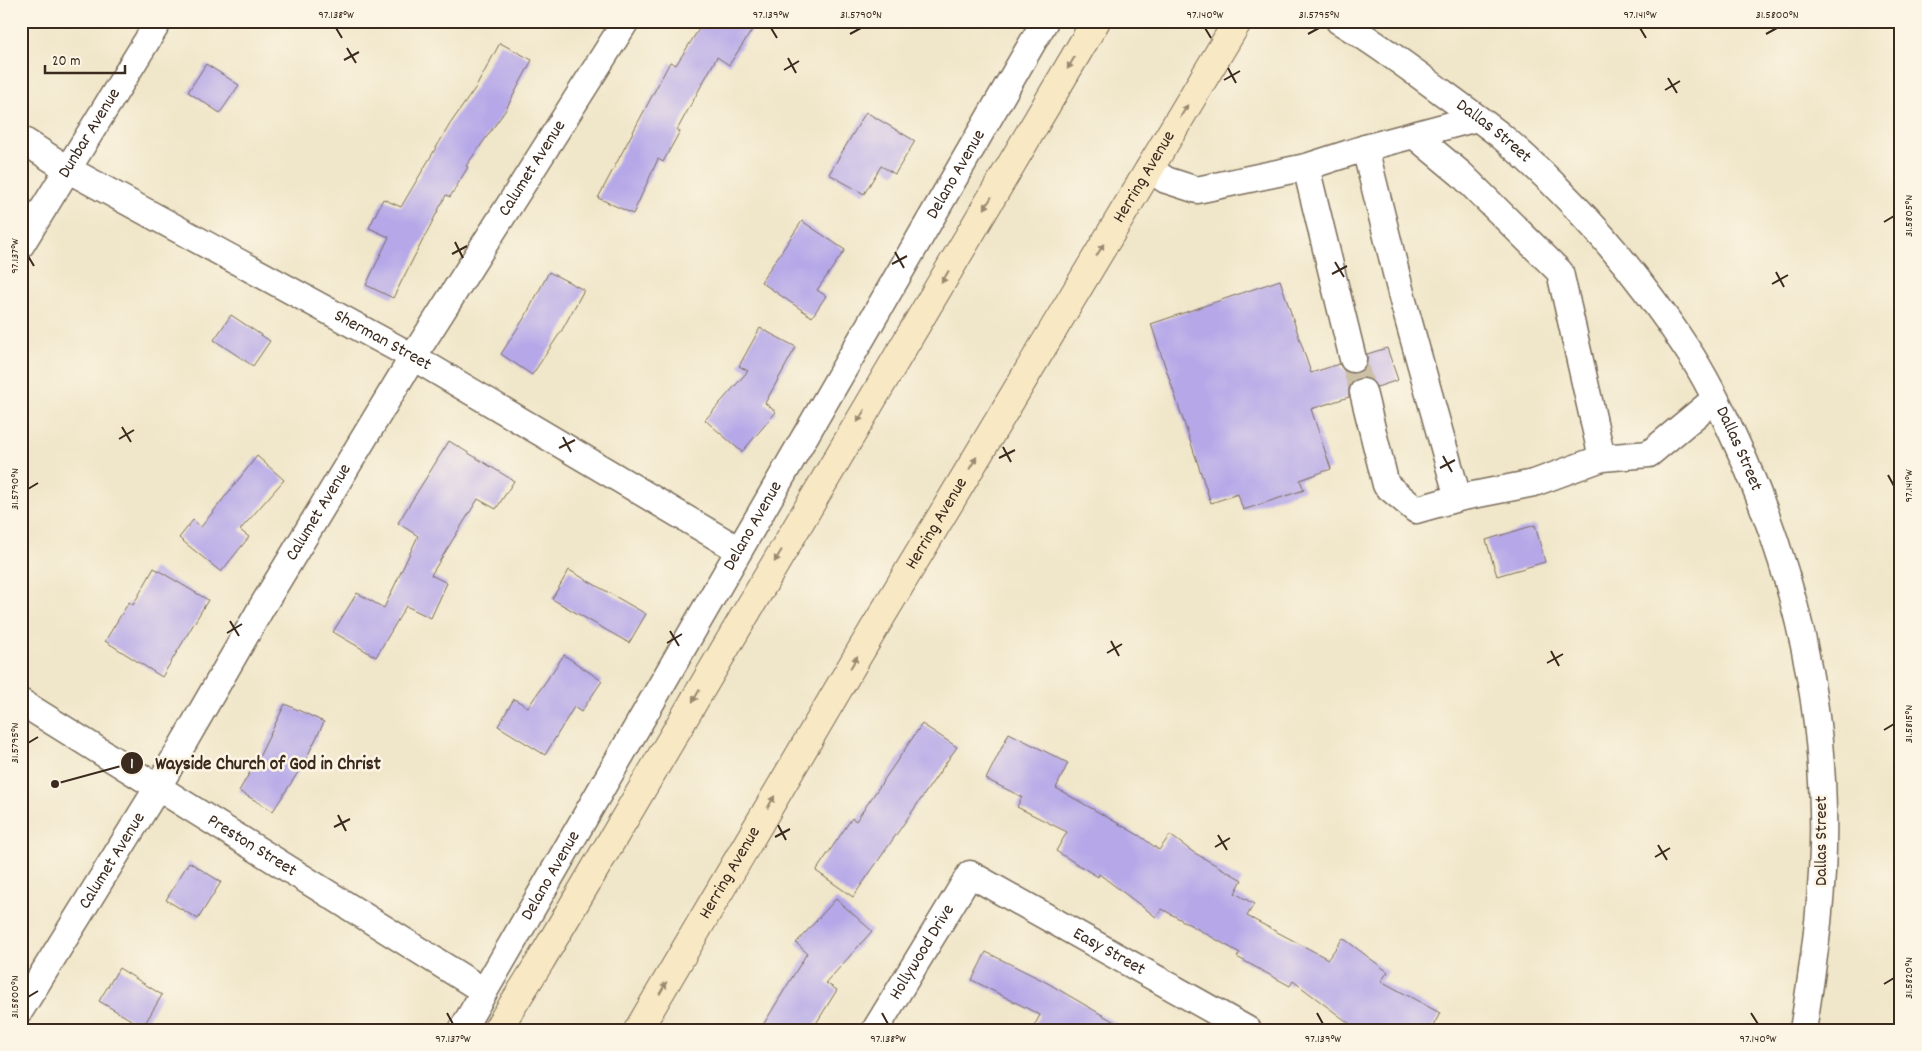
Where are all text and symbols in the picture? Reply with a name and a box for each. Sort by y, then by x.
text: 97.138°W [318,7,354,24]
text: 97.139°W [753,7,789,24]
text: 31.5790°N [840,7,882,24]
text: 97.140°W [1187,7,1224,24]
text: 31.5795°N [1299,7,1340,24]
text: 97.141°W [1623,7,1657,24]
text: 31.5800°N [1755,7,1799,24]
scale bar [45,42,125,74]
text: 20 m [52,51,80,73]
one-way arrow [1067,57,1076,70]
street label: Dunbar Avenue [52,84,127,183]
street label: Dallas Street [1450,93,1537,170]
one-way arrow [1180,104,1189,117]
street label: Calumet Avenue [493,115,572,222]
street label: Delano Avenue [921,125,992,224]
street label: Herring Avenue [1107,126,1182,228]
text: 31.5805°N [1901,195,1918,237]
one-way arrow [984,196,993,209]
text: 97.137°W [7,238,24,274]
one-way arrow [1096,244,1105,257]
one-way arrow [940,270,949,283]
street label: Sherman Street [329,304,436,378]
street label: Dallas Street [1709,402,1768,495]
one-way arrow [857,410,866,423]
one-way arrow [969,456,978,469]
street label: Calumet Avenue [280,459,358,566]
text: 31.5790°N [7,468,24,510]
text: 97.141°W [1901,469,1918,503]
street label: Herring Avenue [900,473,974,574]
street label: Delano Avenue [717,477,789,575]
one-way arrow [774,550,783,563]
one-way arrow [849,656,858,669]
one-way arrow [692,689,700,704]
text: 31.5815°N [1901,705,1918,743]
text: 31.5795°N [7,722,24,763]
callout: Wayside Church of God in Christ [120,746,391,780]
text: Wayside Church of God in Christ [155,752,381,779]
text: 1 [130,754,134,776]
one-way arrow [767,796,776,809]
street label: Dallas Street [1810,796,1835,886]
street label: Calumet Avenue [73,808,152,914]
street label: Preston Street [202,809,302,884]
street label: Herring Avenue [693,822,767,924]
street label: Delano Avenue [515,826,587,925]
street label: Hollywood Drive [884,900,961,1005]
street label: Easy Street [1068,922,1150,982]
text: 31.5820°N [1901,957,1918,999]
text: 31.5800°N [7,975,24,1019]
one-way arrow [658,981,667,994]
text: 97.137°W [435,1031,471,1048]
text: 97.138°W [870,1031,906,1048]
text: 97.139°W [1305,1031,1341,1048]
text: 97.140°W [1740,1031,1777,1048]

